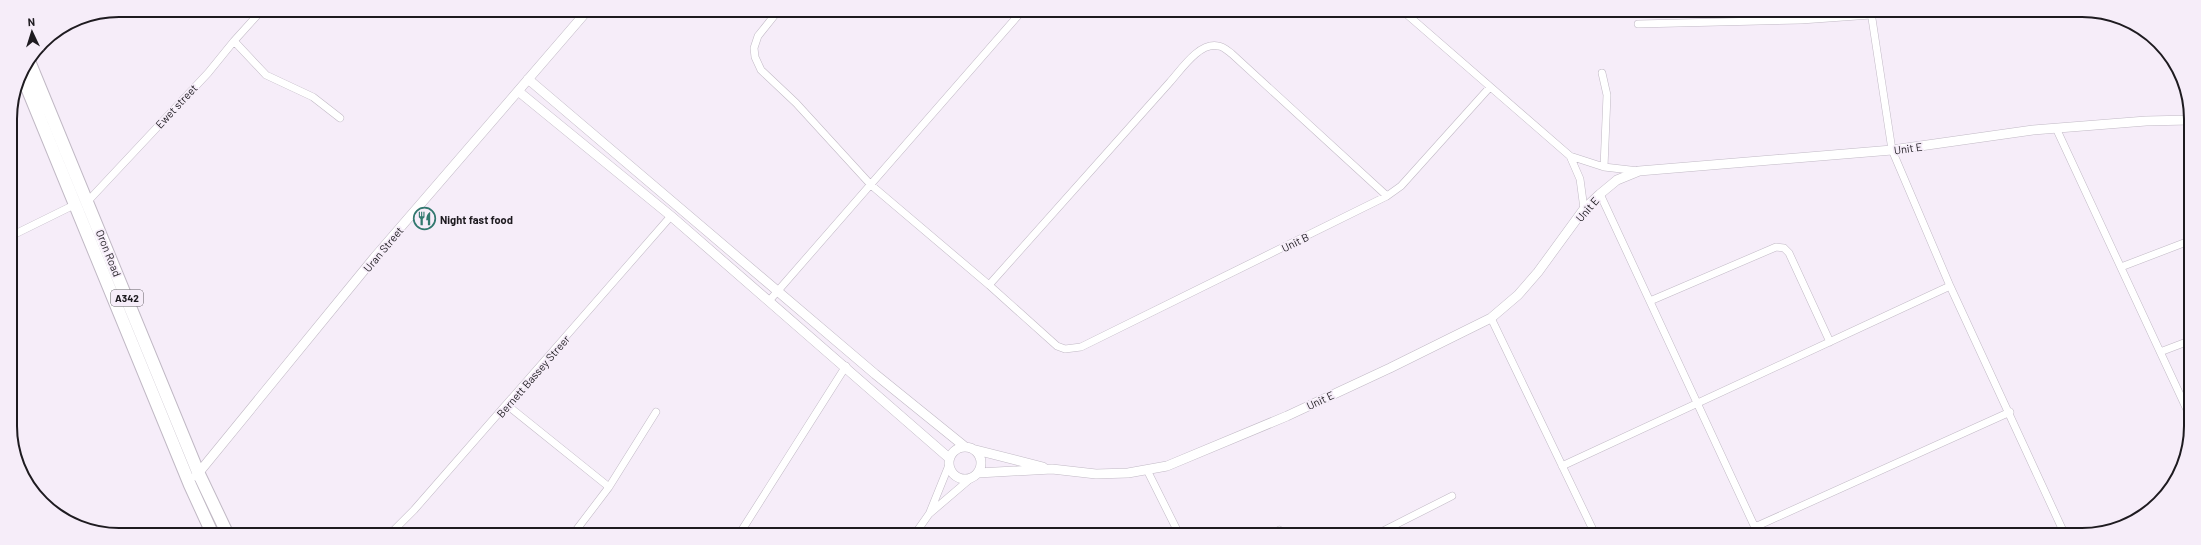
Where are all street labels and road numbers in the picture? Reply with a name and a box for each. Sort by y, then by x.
street label: Ewet street [152,81,200,131]
street label: Unit E [1893,140,1923,156]
street label: Unit E [1573,194,1602,224]
street label: Uran Street [360,224,406,274]
street label: Oron Road [94,228,124,278]
street label: Unit B [1279,230,1311,254]
road number: A342 [111,290,143,306]
street label: Bernett Bassey Streer [494,332,572,420]
street label: Unit E [1304,388,1336,412]

